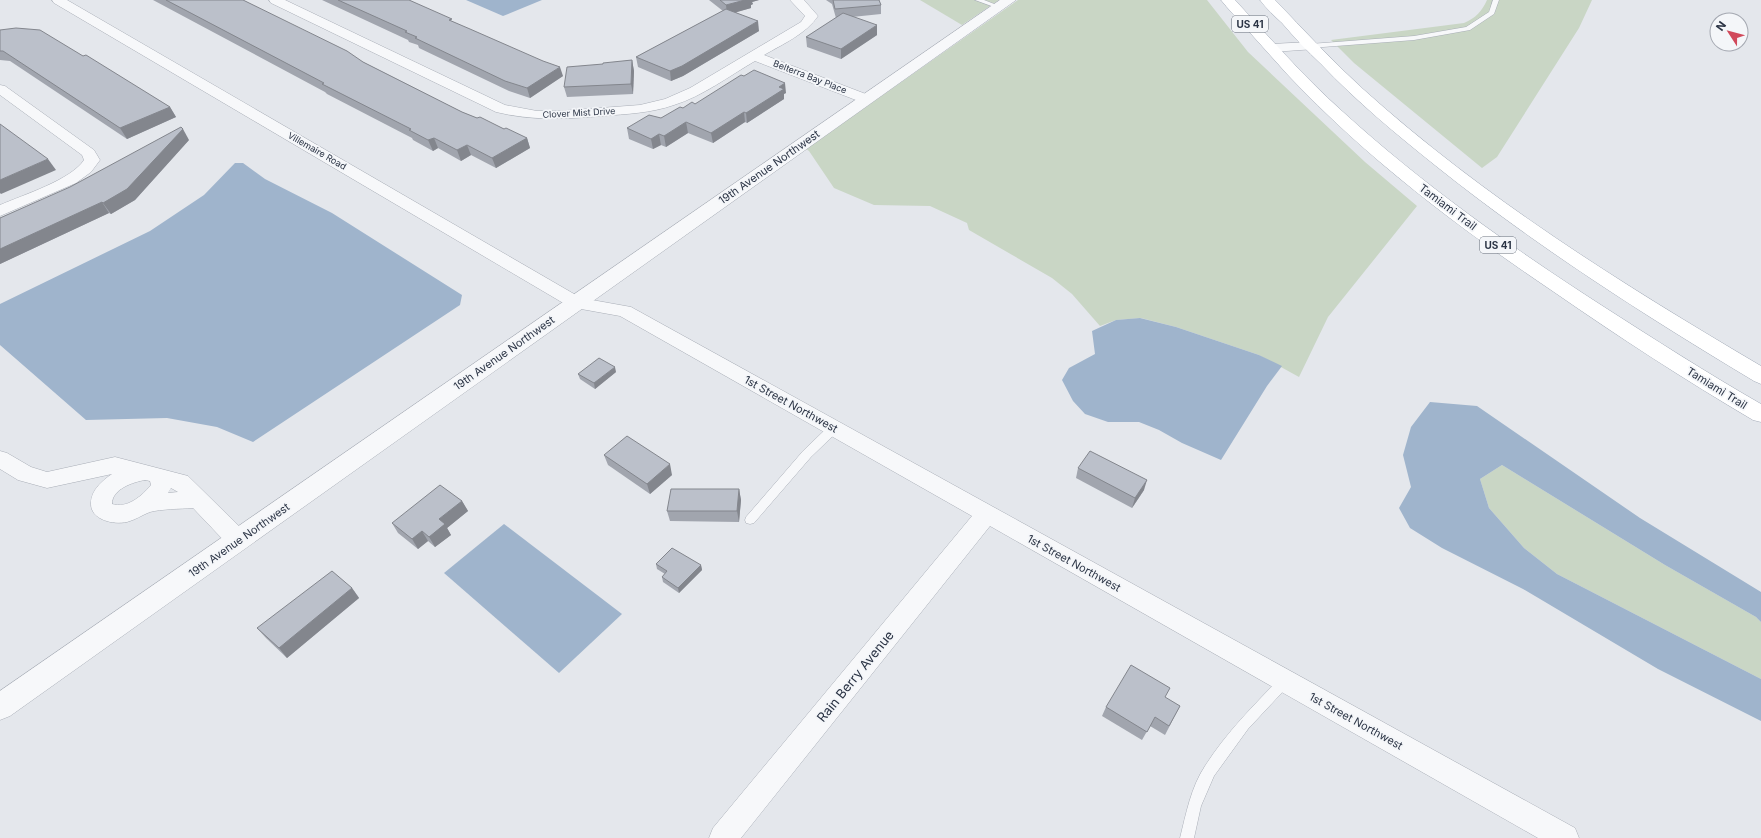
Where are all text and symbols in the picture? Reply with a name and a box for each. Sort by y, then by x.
north arrow [1709,12,1749,52]
road number: US 41 [1232,16,1268,32]
text: N [1713,19,1729,34]
street label: Belterra Bay Place [772,57,848,96]
street label: Clover Mist Drive [542,105,616,120]
street label: 19th Avenue Northwest [716,127,823,207]
street label: Villemaire Road [286,129,349,172]
street label: Tamiami Trail [1416,181,1480,233]
road number: US 41 [1480,237,1516,253]
street label: 19th Avenue Northwest [451,313,558,393]
street label: Tamiami Trail [1684,364,1750,412]
street label: 1st Street Northwest [742,372,841,436]
street label: 19th Avenue Northwest [186,500,293,580]
street label: 1st Street Northwest [1025,531,1124,595]
street label: Rain Berry Avenue [813,627,897,725]
street label: 1st Street Northwest [1307,689,1406,753]

